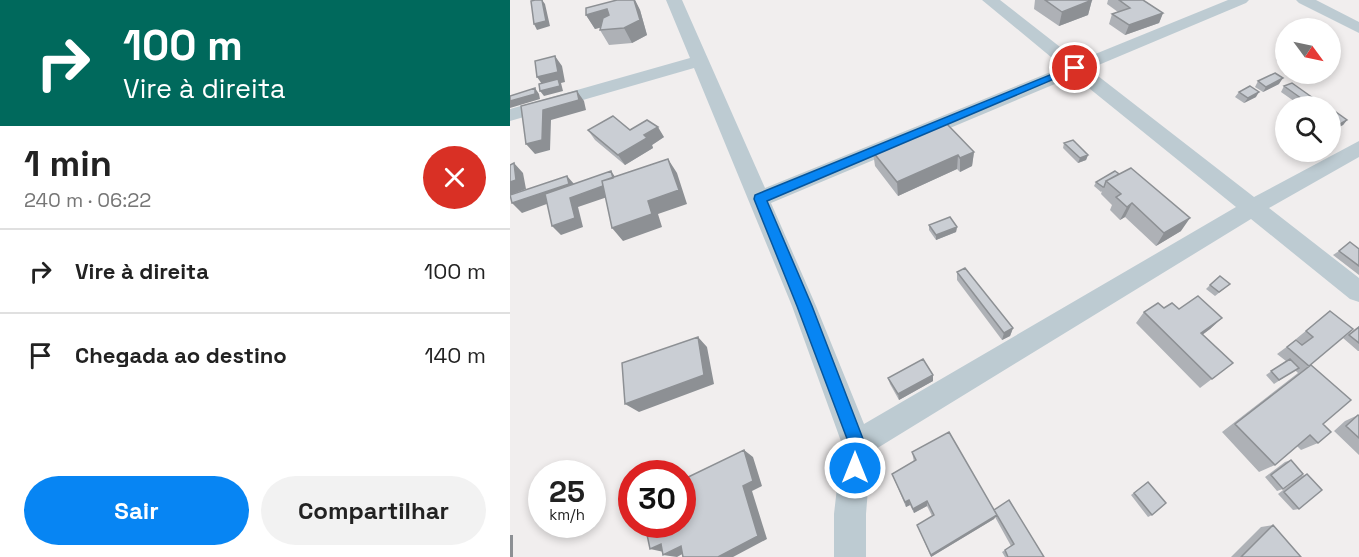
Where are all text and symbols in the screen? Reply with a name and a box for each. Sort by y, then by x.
north arrow [1275,18,1341,84]
map controls [1275,18,1341,162]
text: 100 m [123,19,243,72]
icon: right [24,24,102,102]
pin [1049,42,1100,93]
icon: arrive [1058,51,1091,84]
text: Vire à direita [123,71,286,106]
button: search [1275,96,1341,162]
text: 1 min [24,141,112,187]
button: close [423,146,486,209]
text: 240 m · 06:22 [24,187,151,213]
icon: right [24,255,57,288]
text: Vire à direita [75,257,209,285]
text: 100 m [424,257,486,285]
icon: arrive [24,339,57,372]
text: Chegada ao destino [75,341,287,369]
text: 140 m [424,341,486,369]
position arrow [823,436,887,500]
speed limit sign: 30 [618,460,696,538]
text: 25 [549,472,585,511]
button: Sair [24,476,249,545]
button: Compartilhar [261,476,486,545]
text: km/h [549,505,585,524]

